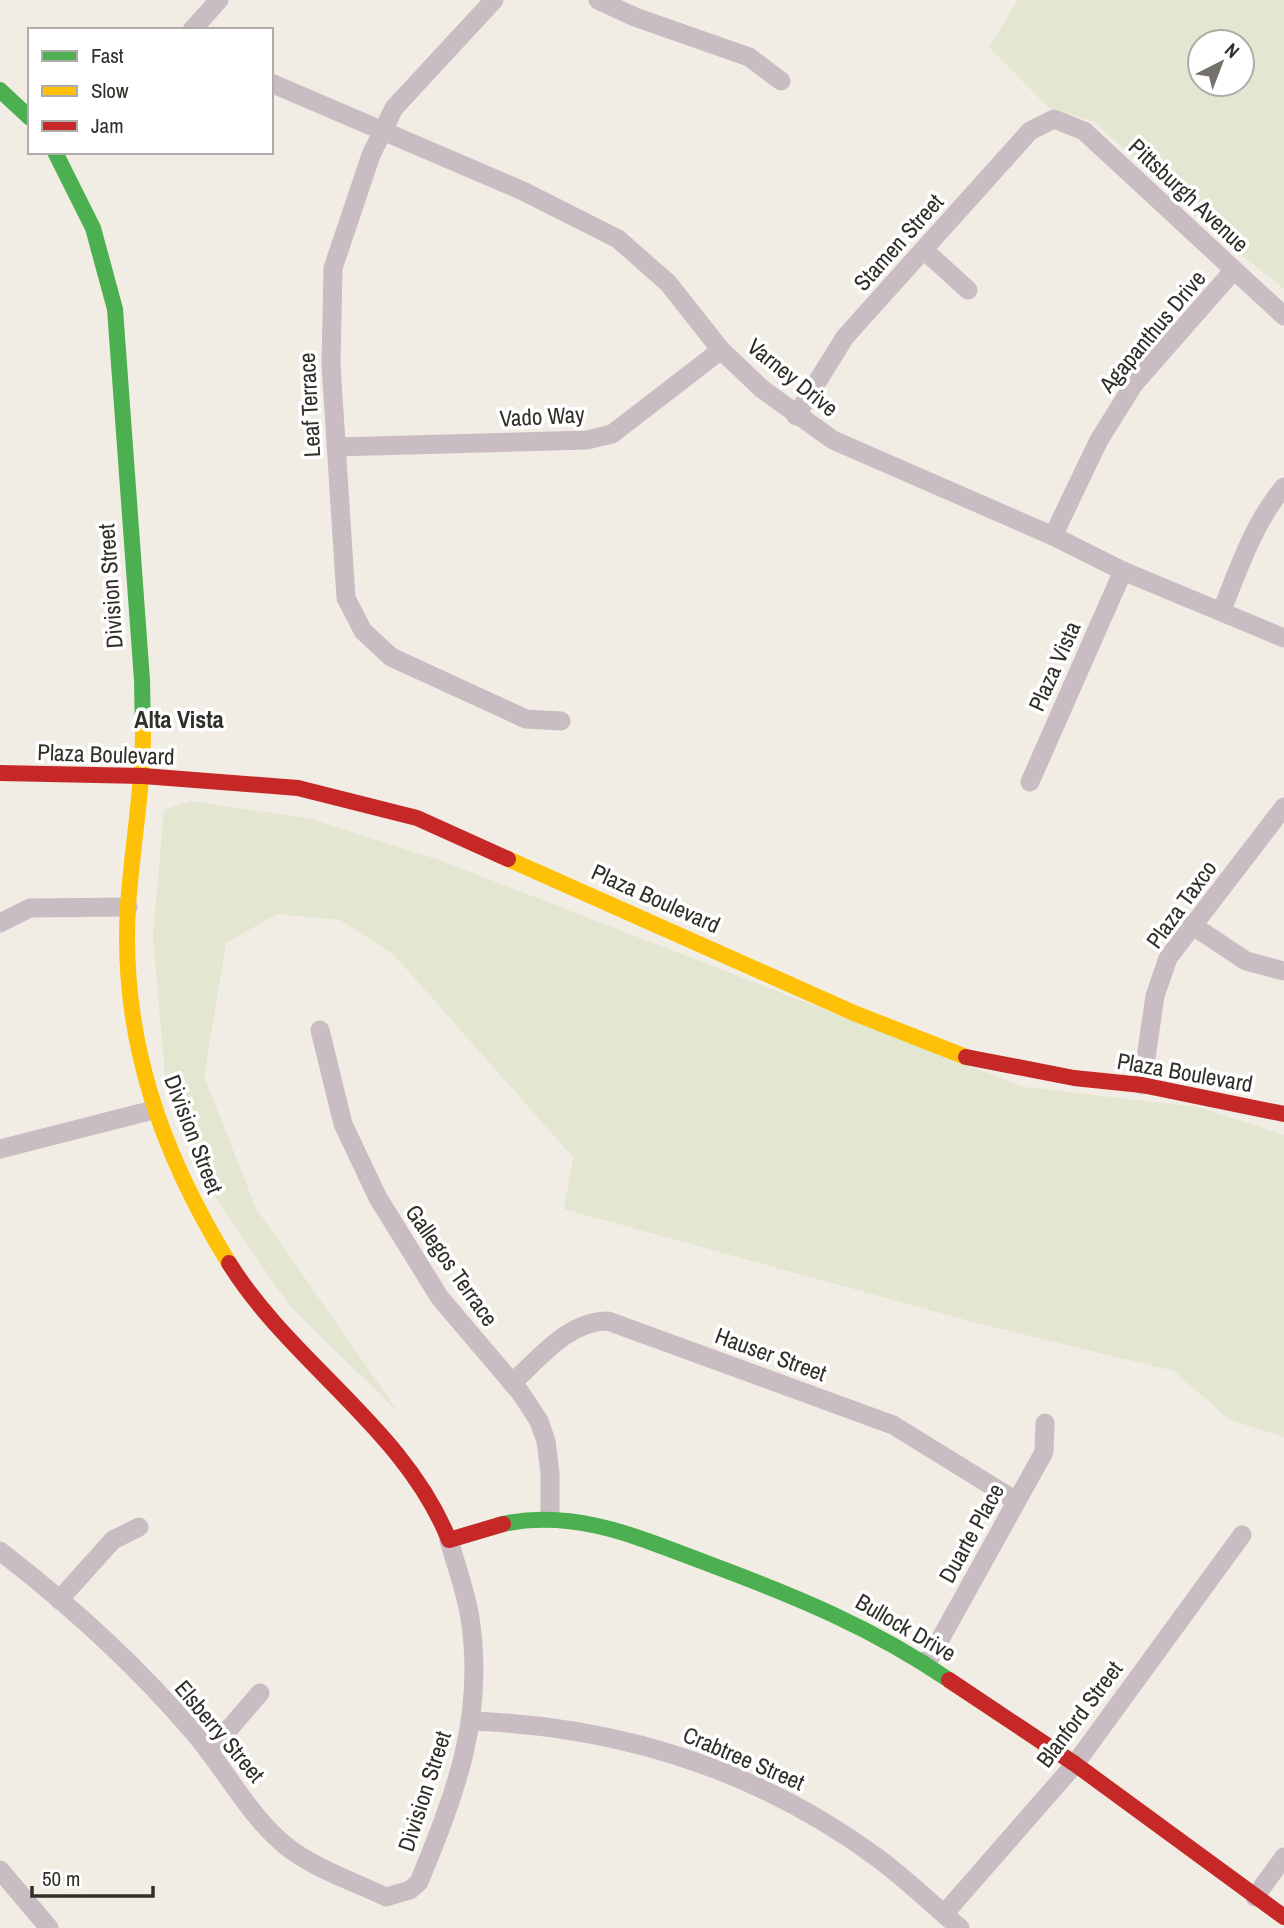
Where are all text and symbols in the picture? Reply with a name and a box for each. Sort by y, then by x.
legend [28,28,273,154]
north arrow [1186,28,1256,98]
text: N [1219,37,1245,64]
text: Fast [91,41,124,70]
text: Slow [91,76,129,105]
text: Jam [91,111,124,140]
street label: Pittsburgh Avenue [1122,131,1256,259]
street label: Stamen Street [846,187,950,297]
street label: Agapanthus Drive [1091,263,1212,400]
street label: Varney Drive [741,331,845,423]
street label: Leaf Terrace [291,352,327,458]
street label: Vado Way [499,398,586,434]
street label: Division Street [90,523,130,649]
street label: Plaza Vista [1021,616,1088,716]
district label: Alta Vista [134,703,224,735]
street label: Plaza Boulevard [37,736,175,772]
street label: Plaza Taxco [1139,854,1223,954]
street label: Plaza Boulevard [587,856,725,940]
street label: Plaza Boulevard [1115,1045,1255,1099]
street label: Division Street [157,1070,231,1198]
street label: Gallegos Terrace [399,1198,505,1332]
street label: Hauser Street [711,1320,831,1388]
street label: Duarte Place [931,1478,1011,1588]
street label: Bullock Drive [850,1586,962,1668]
street label: Blanford Street [1029,1654,1129,1774]
street label: Elsberry Street [168,1673,272,1789]
street label: Crabtree Street [679,1719,809,1797]
street label: Division Street [390,1727,458,1855]
scale bar [32,1854,152,1898]
text: 50 m [42,1864,80,1893]

